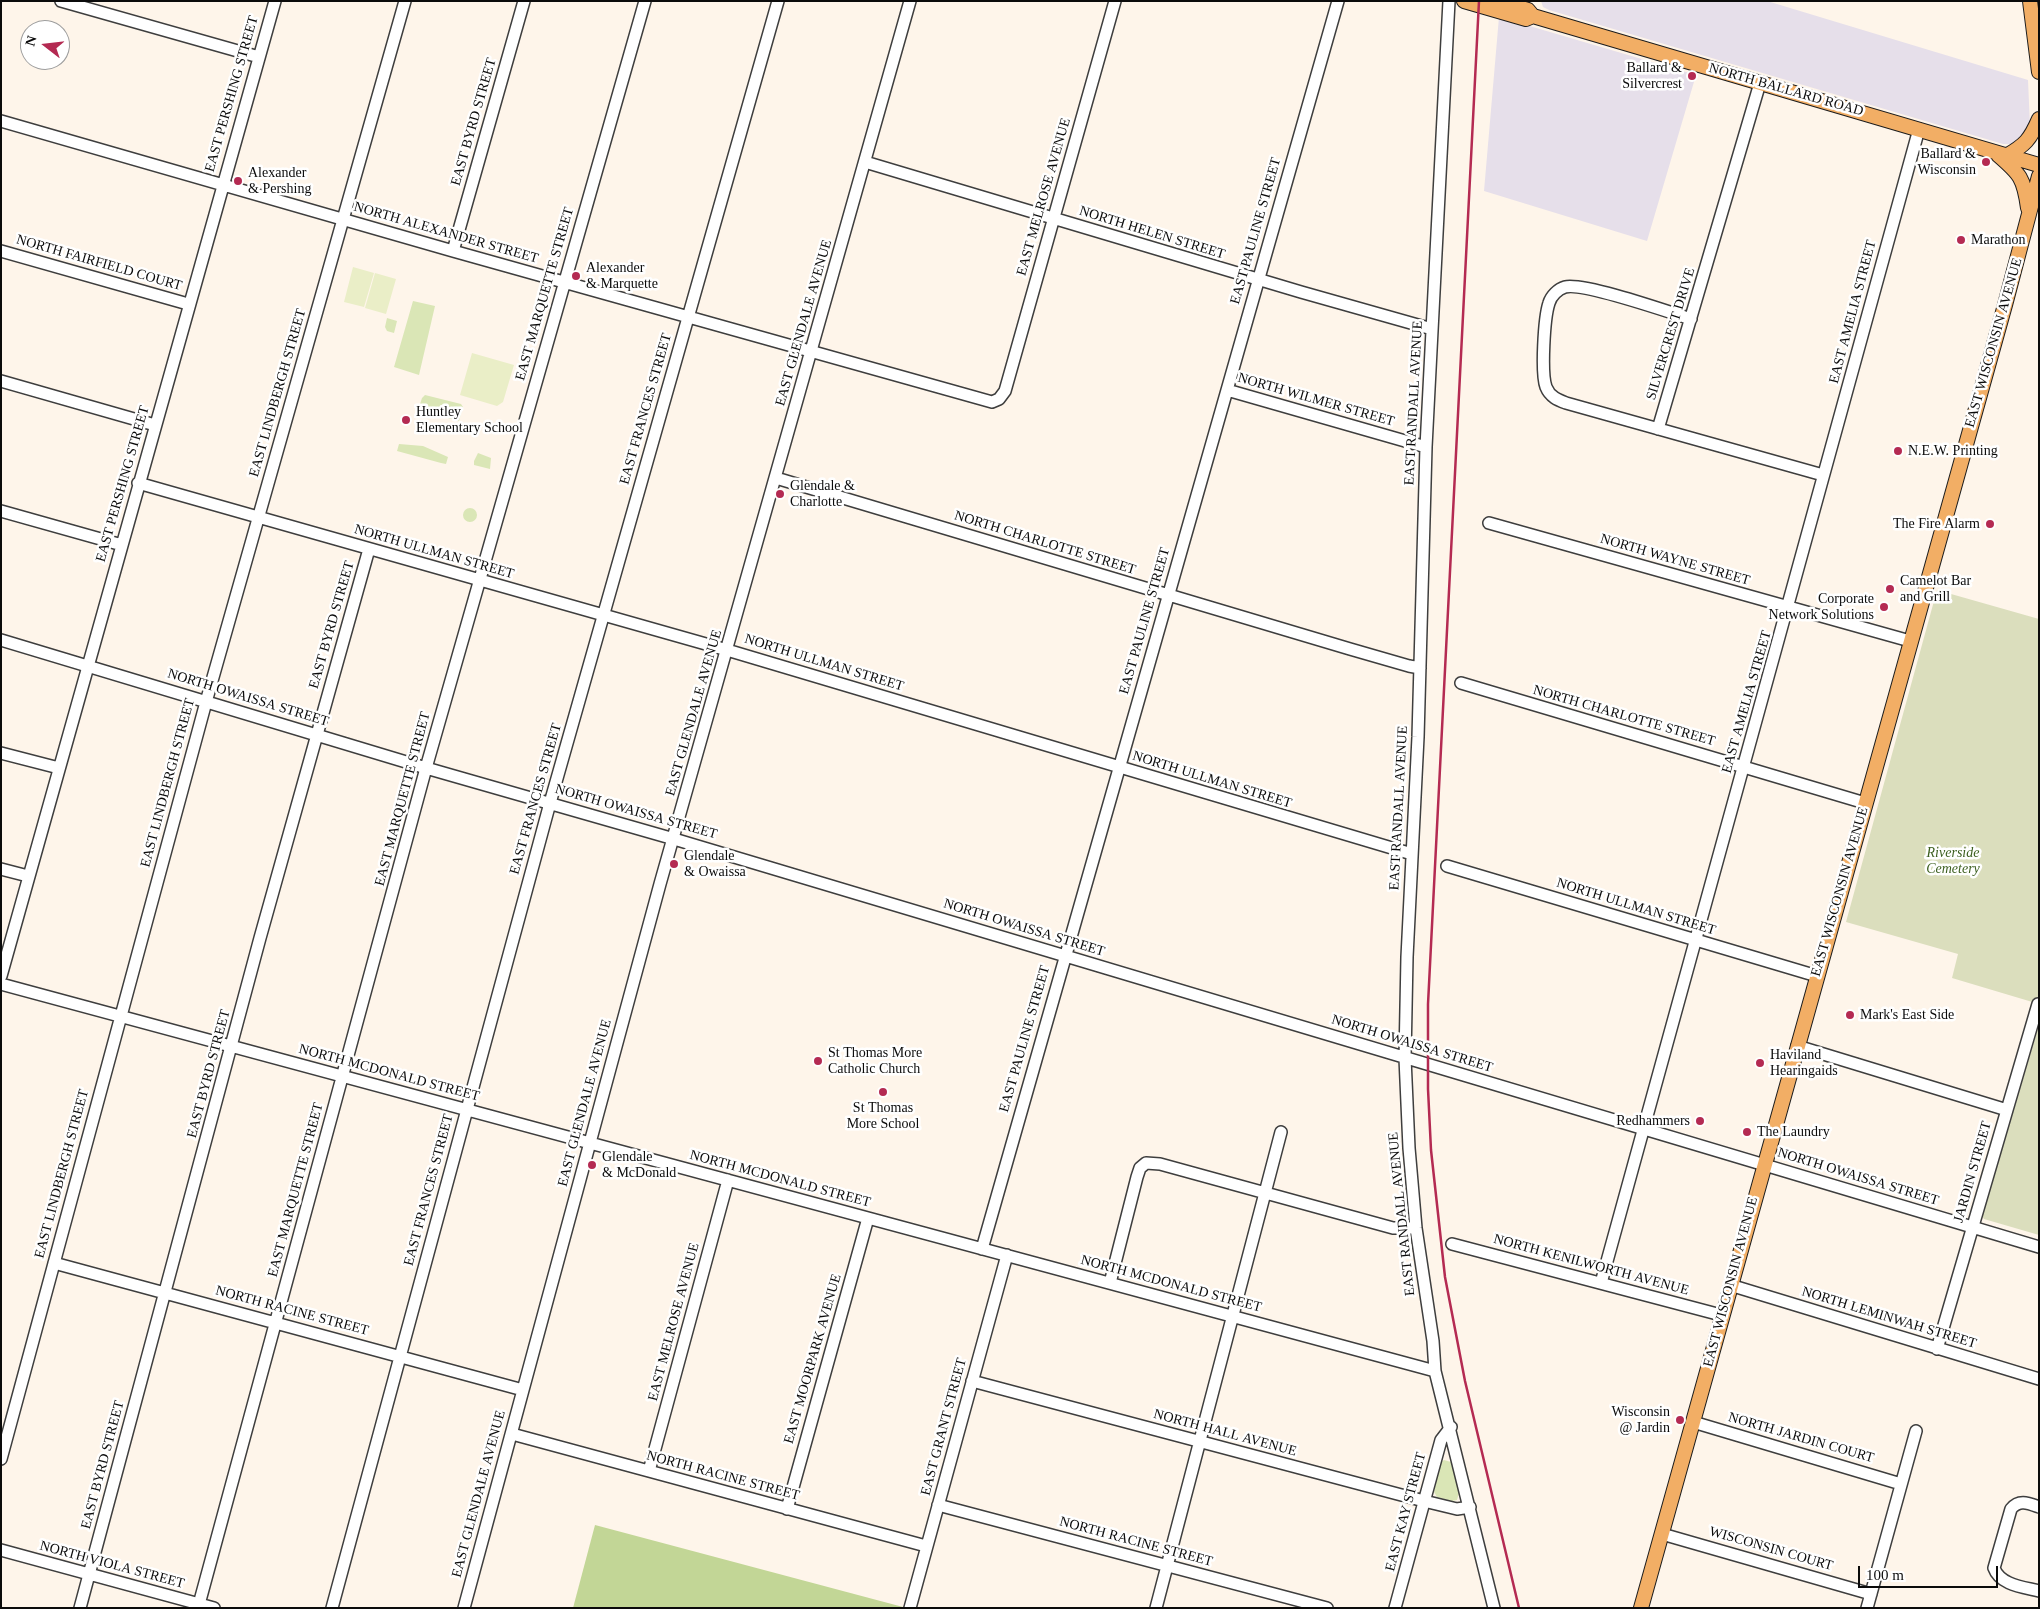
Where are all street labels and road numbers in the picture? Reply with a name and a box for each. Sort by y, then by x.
street label: EAST PERSHING STREET [202,14,262,174]
street label: EAST BYRD STREET [448,56,500,188]
street label: NORTH BALLARD ROAD [1707,60,1865,120]
street label: EAST MELROSE AVENUE [1013,116,1075,278]
street label: EAST PAULINE STREET [1227,156,1285,306]
street label: NORTH ALEXANDER STREET [352,199,540,267]
street label: NORTH HELEN STREET [1077,203,1227,263]
street label: EAST MARQUETTE STREET [512,205,578,383]
street label: NORTH FAIRFIELD COURT [14,231,184,295]
street label: EAST GLENDALE AVENUE [772,238,836,408]
street label: EAST AMELIA STREET [1826,238,1880,386]
street label: EAST WISCONSIN AVENUE [1962,256,2026,430]
street label: SILVERCREST DRIVE [1643,266,1699,402]
street label: EAST LINDBERGH STREET [246,307,310,479]
street label: EAST RANDALL AVENUE [1401,320,1427,486]
street label: EAST FRANCES STREET [616,332,676,486]
street label: NORTH WILMER STREET [1236,370,1396,430]
street label: EAST PERSHING STREET [93,404,153,564]
street label: NORTH CHARLOTTE STREET [952,507,1138,579]
street label: NORTH ULLMAN STREET [352,521,516,583]
street label: NORTH WAYNE STREET [1598,531,1752,589]
street label: EAST PAULINE STREET [1116,546,1174,696]
street label: EAST BYRD STREET [306,559,358,691]
street label: EAST GLENDALE AVENUE [662,628,726,798]
street label: EAST AMELIA STREET [1719,629,1775,775]
street label: NORTH ULLMAN STREET [742,631,906,695]
street label: NORTH OWAISSA STREET [165,665,331,731]
street label: NORTH CHARLOTTE STREET [1531,682,1717,750]
street label: EAST LINDBERGH STREET [137,697,199,869]
street label: EAST MARQUETTE STREET [372,710,434,888]
street label: EAST FRANCES STREET [506,722,566,876]
street label: EAST RANDALL AVENUE [1386,725,1412,891]
street label: NORTH ULLMAN STREET [1130,748,1294,812]
street label: NORTH OWAISSA STREET [553,781,719,843]
street label: EAST WISCONSIN AVENUE [1808,805,1872,979]
street label: NORTH ULLMAN STREET [1554,875,1718,939]
street label: NORTH OWAISSA STREET [941,895,1107,961]
street label: EAST PAULINE STREET [996,964,1054,1114]
street label: EAST BYRD STREET [184,1008,234,1140]
street label: NORTH OWAISSA STREET [1329,1011,1495,1077]
street label: EAST GLENDALE AVENUE [555,1018,615,1188]
street label: NORTH MCDONALD STREET [297,1041,481,1105]
street label: EAST LINDBERGH STREET [31,1088,93,1260]
street label: EAST MARQUETTE STREET [265,1101,327,1279]
street label: EAST FRANCES STREET [401,1112,457,1268]
street label: JARDIN STREET [1951,1119,1995,1225]
street label: EAST RANDALL AVENUE [1385,1131,1419,1297]
street label: NORTH OWAISSA STREET [1775,1144,1941,1210]
street label: NORTH MCDONALD STREET [688,1147,872,1211]
street label: EAST WISCONSIN AVENUE [1700,1195,1762,1369]
street label: NORTH KENILWORTH AVENUE [1491,1231,1691,1299]
street label: EAST MELROSE AVENUE [645,1241,703,1403]
street label: NORTH MCDONALD STREET [1079,1252,1263,1316]
street label: EAST MOORPARK AVENUE [781,1272,845,1446]
street label: NORTH RACINE STREET [214,1282,370,1340]
street label: NORTH LEMINWAH STREET [1800,1283,1978,1353]
street label: EAST GRANT STREET [918,1356,970,1498]
street label: EAST BYRD STREET [78,1399,128,1531]
street label: NORTH HALL AVENUE [1152,1406,1298,1460]
street label: EAST GLENDALE AVENUE [449,1409,509,1579]
street label: NORTH JARDIN COURT [1726,1409,1876,1467]
street label: NORTH RACINE STREET [645,1447,801,1505]
street label: EAST KAY STREET [1382,1451,1430,1573]
street label: NORTH RACINE STREET [1058,1513,1214,1571]
street label: WISCONSIN COURT [1707,1523,1835,1575]
street label: NORTH VIOLA STREET [38,1538,186,1592]

